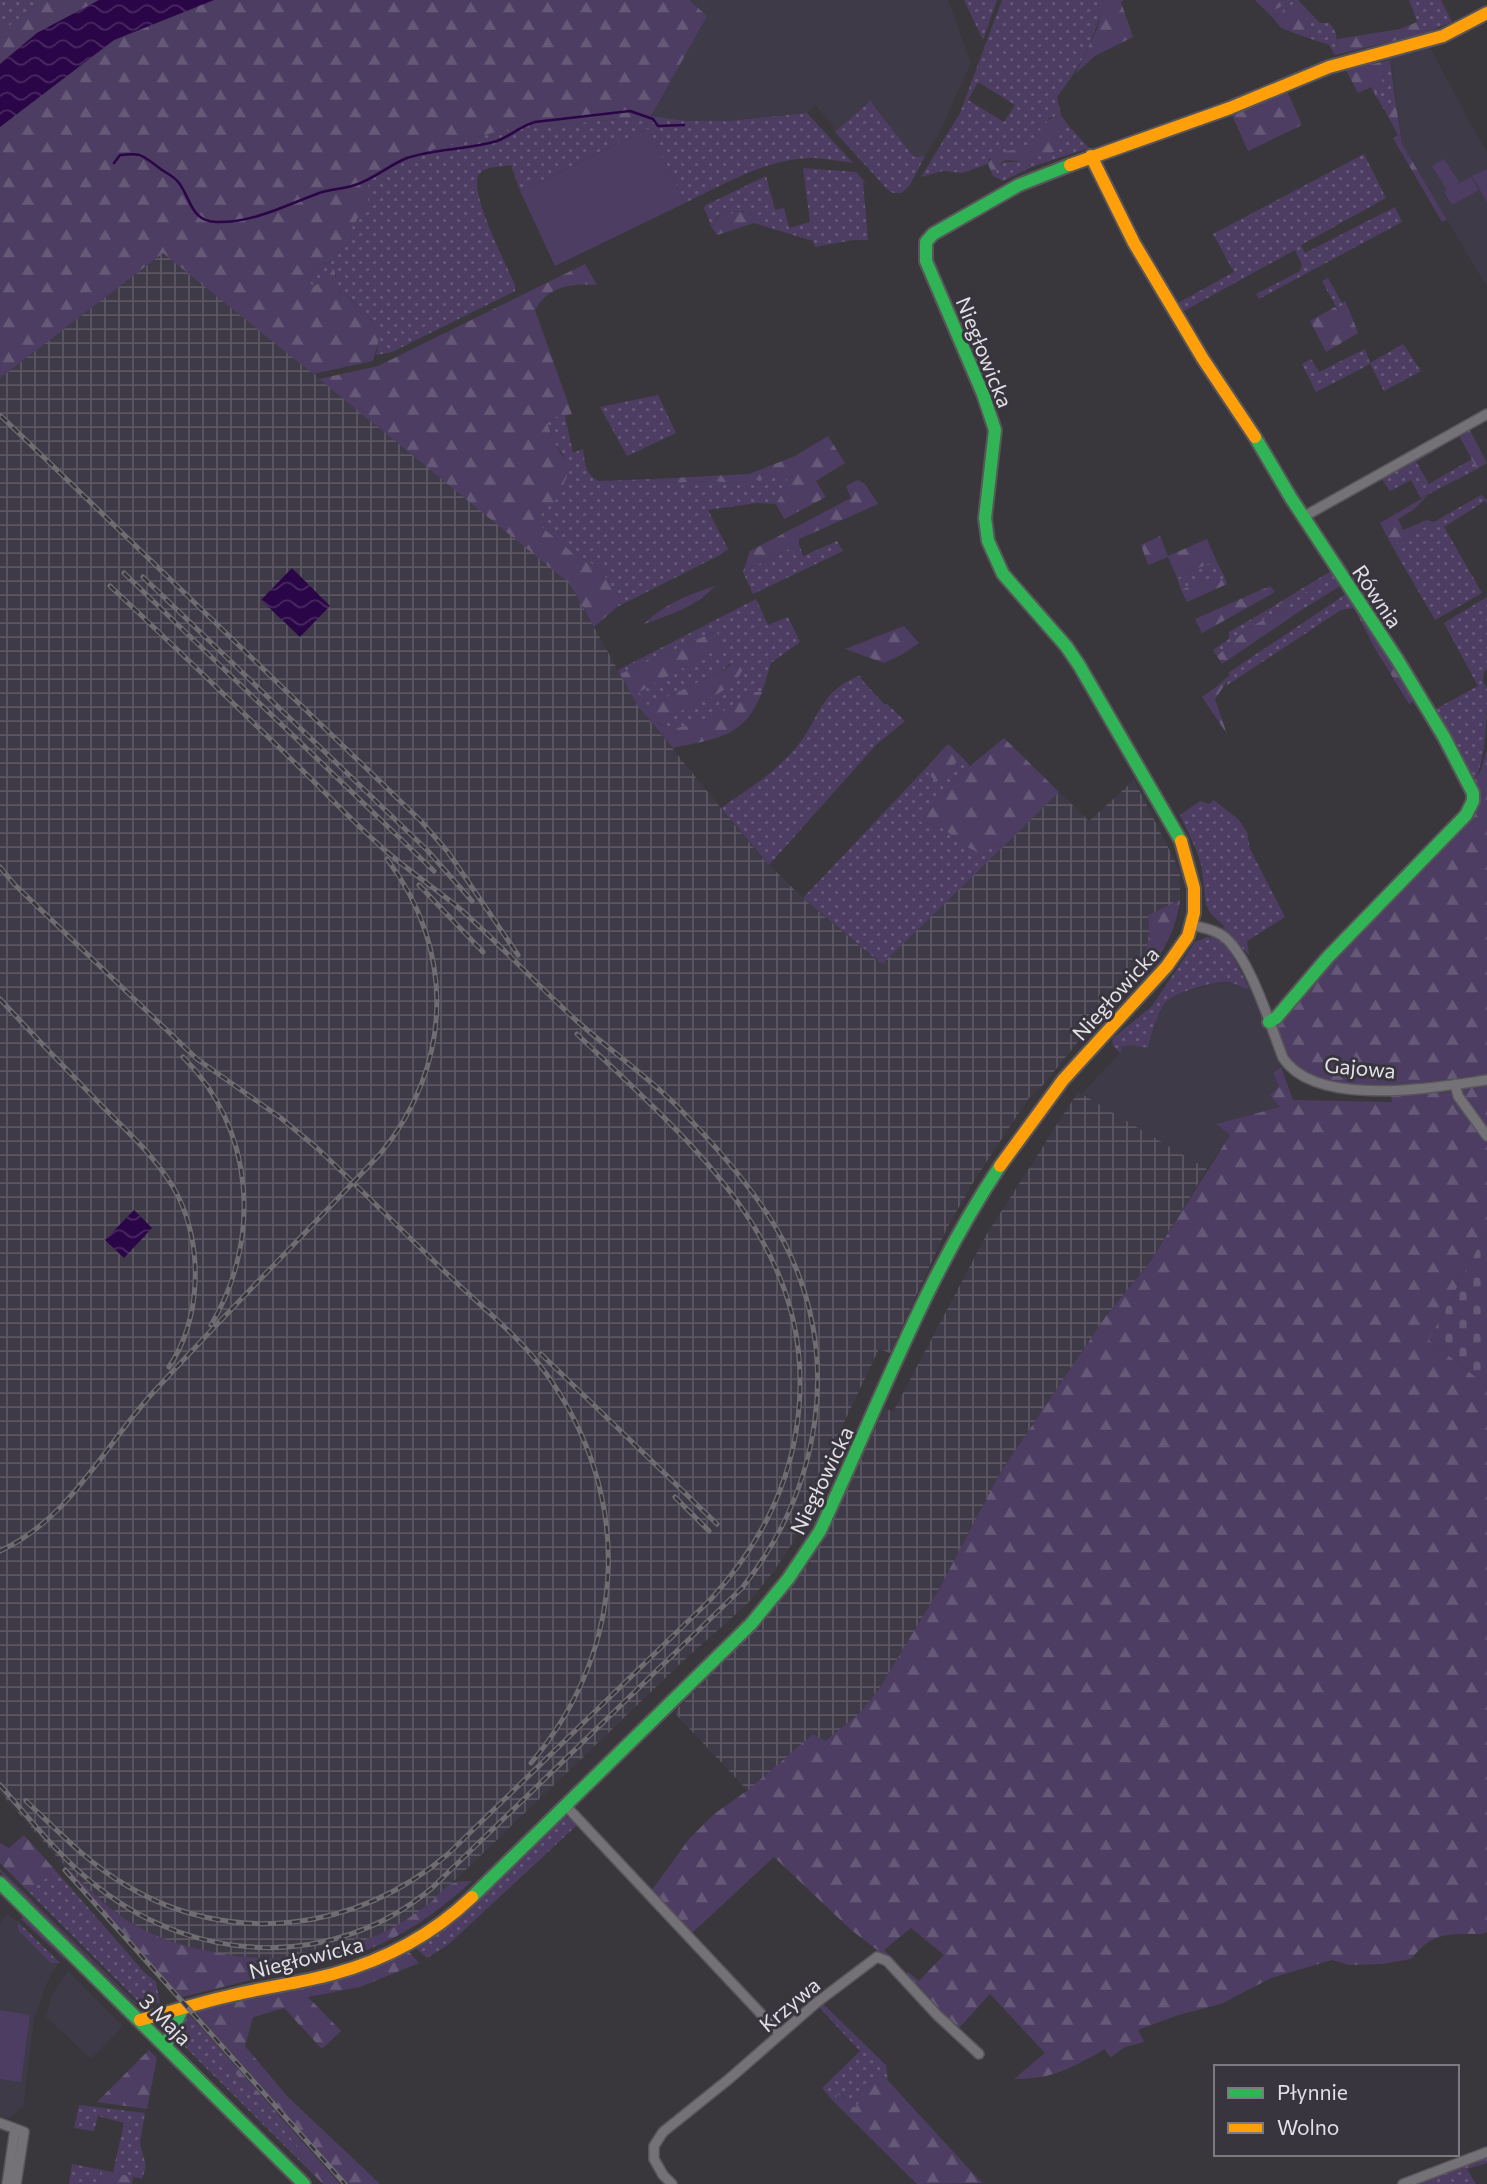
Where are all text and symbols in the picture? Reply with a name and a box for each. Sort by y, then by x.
street label: Niegłowicka [951,293,1019,411]
street label: Równia [1348,560,1408,632]
street label: Niegłowicka [1067,941,1163,1045]
street label: Gajowa [1323,1051,1397,1083]
street label: Niegłowicka [784,1422,858,1538]
street label: Niegłowicka [246,1931,366,1983]
street label: Krzywa [754,1971,824,2037]
street label: 3 Maja [135,1988,197,2050]
legend [1214,2065,1459,2156]
text: Płynnie [1277,2079,1348,2104]
text: Wolno [1277,2114,1339,2139]

